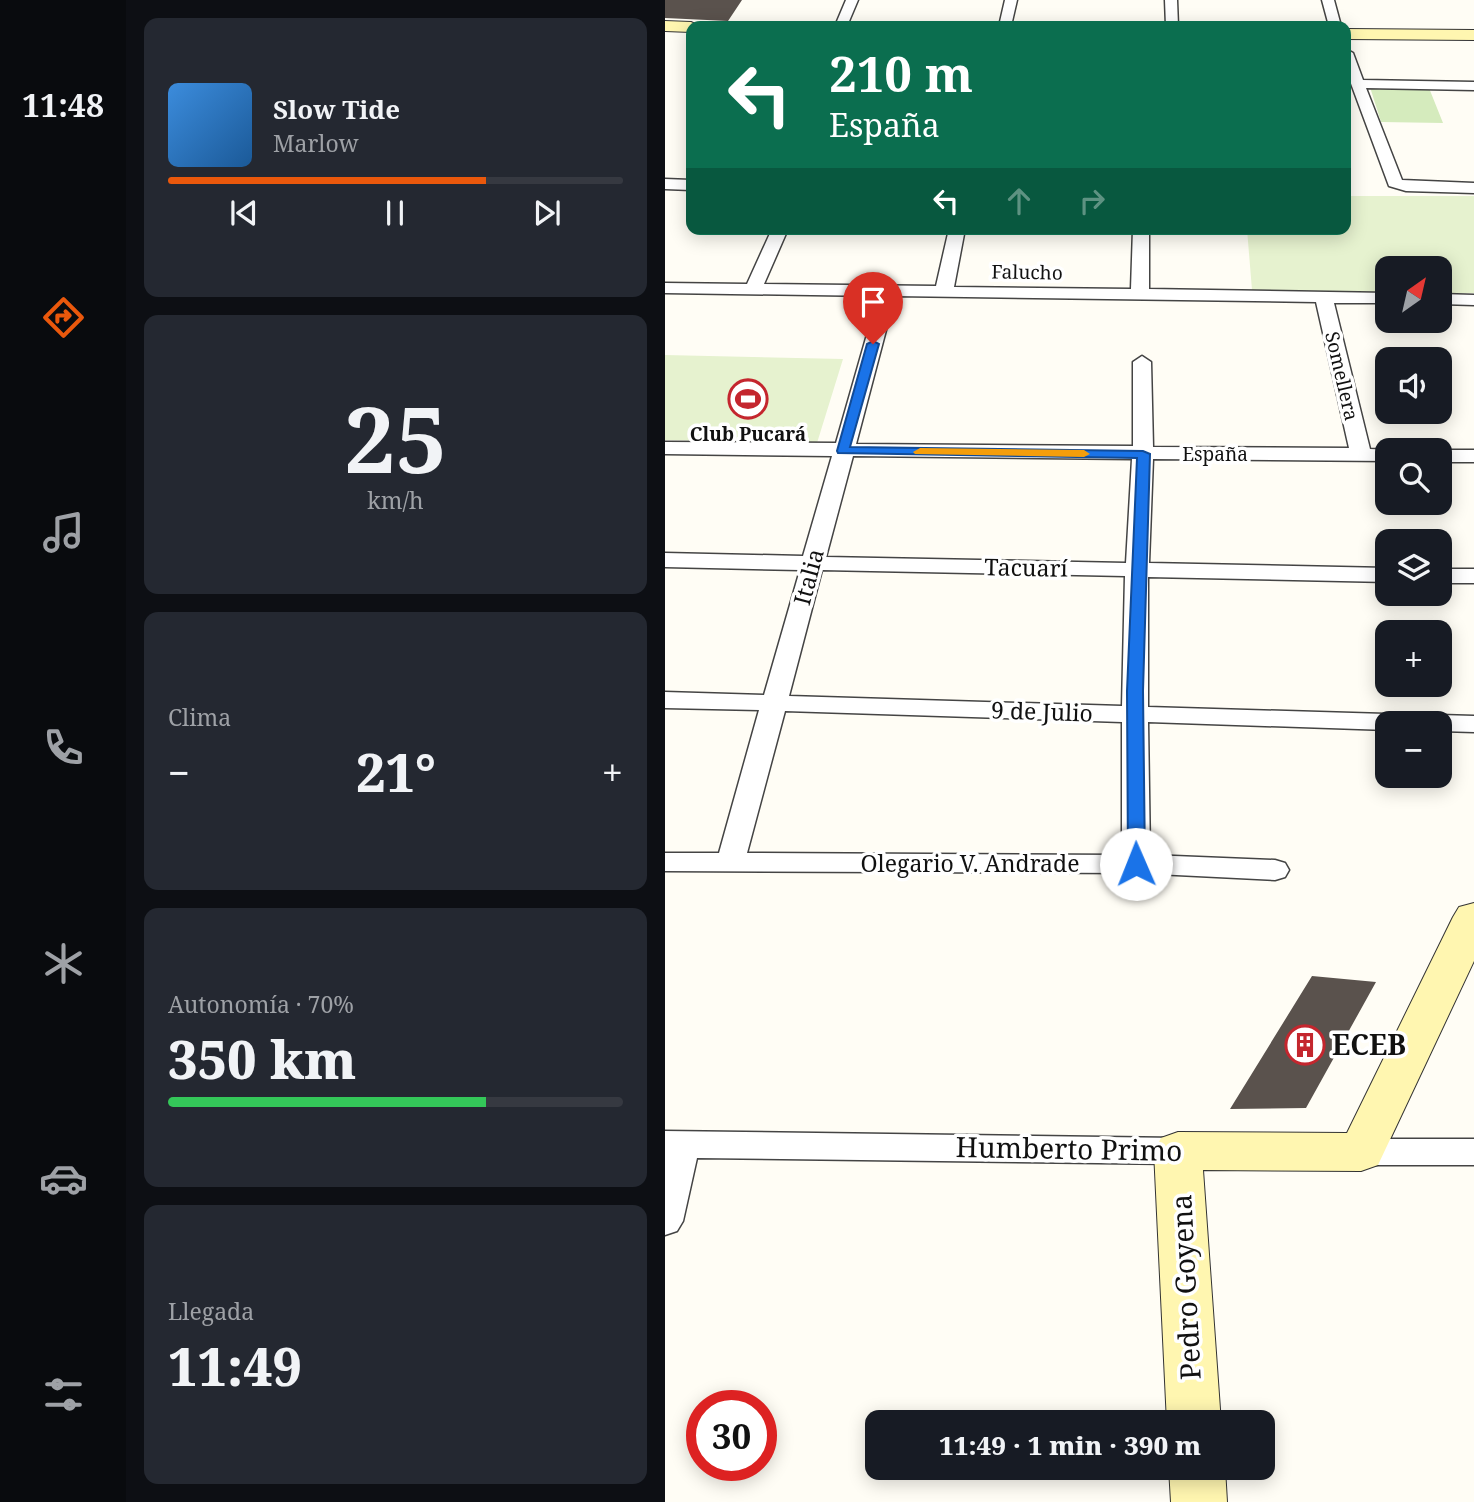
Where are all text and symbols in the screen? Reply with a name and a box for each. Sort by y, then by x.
text: 210 m [829,40,973,106]
icon: left [714,49,805,140]
text: 11:48 [22,83,104,126]
text: Slow Tide [273,91,400,127]
text: España [829,103,940,146]
text: Marlow [273,127,359,159]
icon: left [927,182,965,220]
icon: ahead [1000,182,1038,220]
icon: right [1073,182,1111,220]
icon: previous [225,194,263,232]
icon: pause [376,194,414,232]
icon: next [528,194,566,232]
north arrow [1375,256,1453,332]
map controls [1375,256,1452,788]
street label: Falucho [991,258,1063,286]
pin [843,272,903,344]
icon: arrive [854,283,892,321]
icon: directions [39,293,88,342]
street label: Somellera [1319,329,1365,423]
button: sound [1375,347,1452,424]
text: 25 [344,376,447,500]
sports icon: Club Pucará [727,378,769,420]
place label: Club Pucará [690,421,806,447]
button: search [1375,438,1452,515]
street label: España [1182,441,1248,467]
text: km/h [367,484,424,516]
icon: music [39,508,88,557]
button: layers [1375,529,1452,606]
street label: Italia [785,545,831,608]
street label: Tacuarí [984,550,1069,584]
button: + [1375,620,1452,697]
street label: 9 de Julio [991,693,1093,729]
text: Clima [168,701,231,733]
button: − [1375,711,1452,788]
icon: phone [39,723,88,772]
text: 21° [356,736,436,807]
text: − [168,746,190,798]
text: + [602,746,623,798]
position arrow [1099,827,1173,901]
street label: Olegario V. Andrade [861,847,1079,879]
icon: climate [39,939,88,988]
text: Autonomía · 70% [168,988,354,1020]
text: 350 km [168,1023,356,1094]
building icon: ECEB [1284,1024,1326,1066]
place label: ECEB [1332,1025,1406,1063]
street label: Humberto Primo [955,1127,1183,1169]
icon: car [39,1154,88,1203]
street label: Pedro Goyena [1161,1193,1209,1381]
text: Llegada [168,1295,254,1327]
text: 11:49 [168,1330,302,1401]
icon: filters [39,1370,88,1419]
speed limit sign: 30 [686,1390,777,1481]
text: 11:49 · 1 min · 390 m [939,1427,1201,1463]

